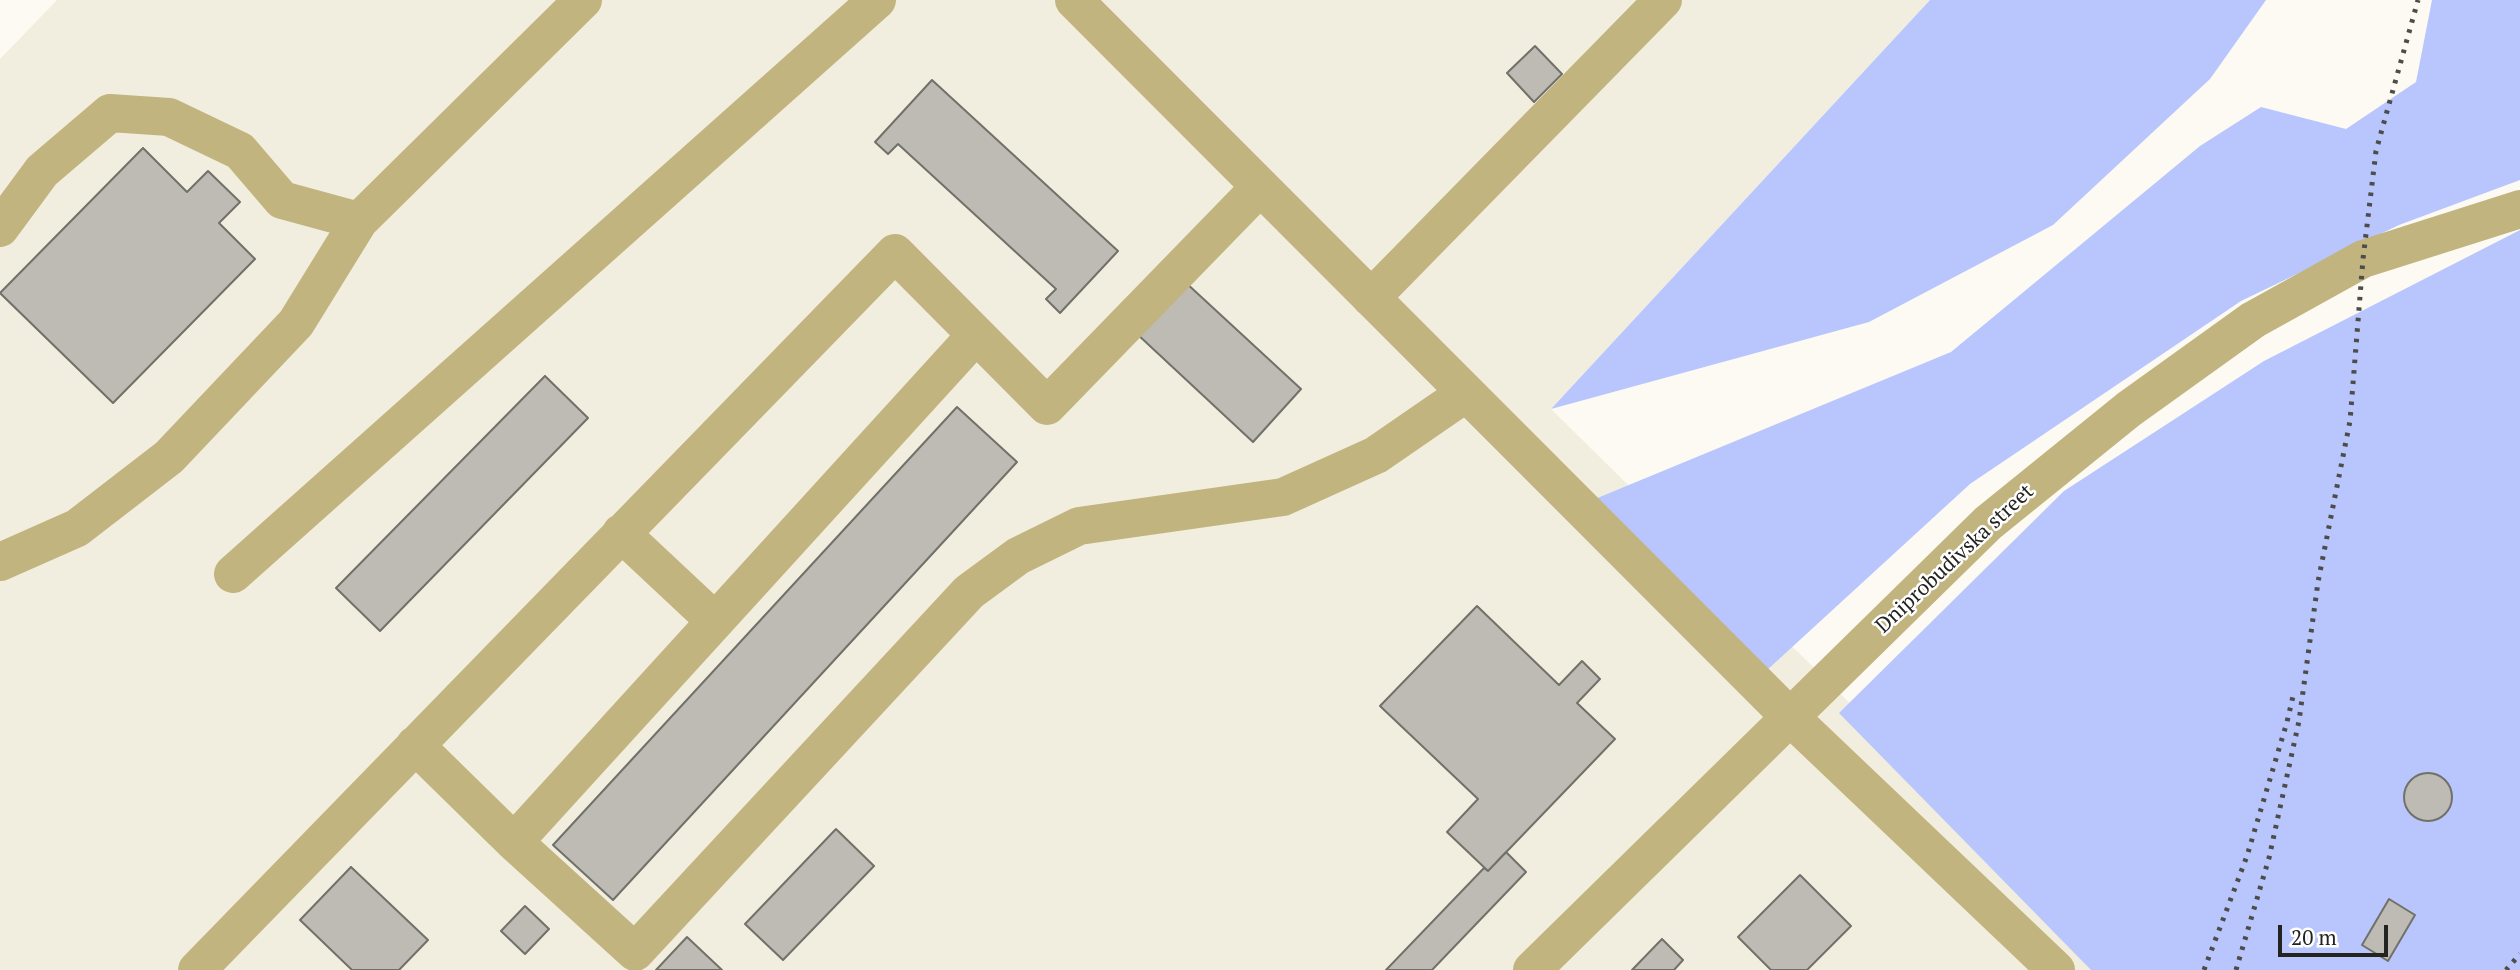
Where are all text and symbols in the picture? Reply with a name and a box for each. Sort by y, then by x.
street label: Dniprobudivska street [1871,479,2039,639]
scale bar [2282,911,2392,955]
text: 20 m [2291,923,2337,951]

